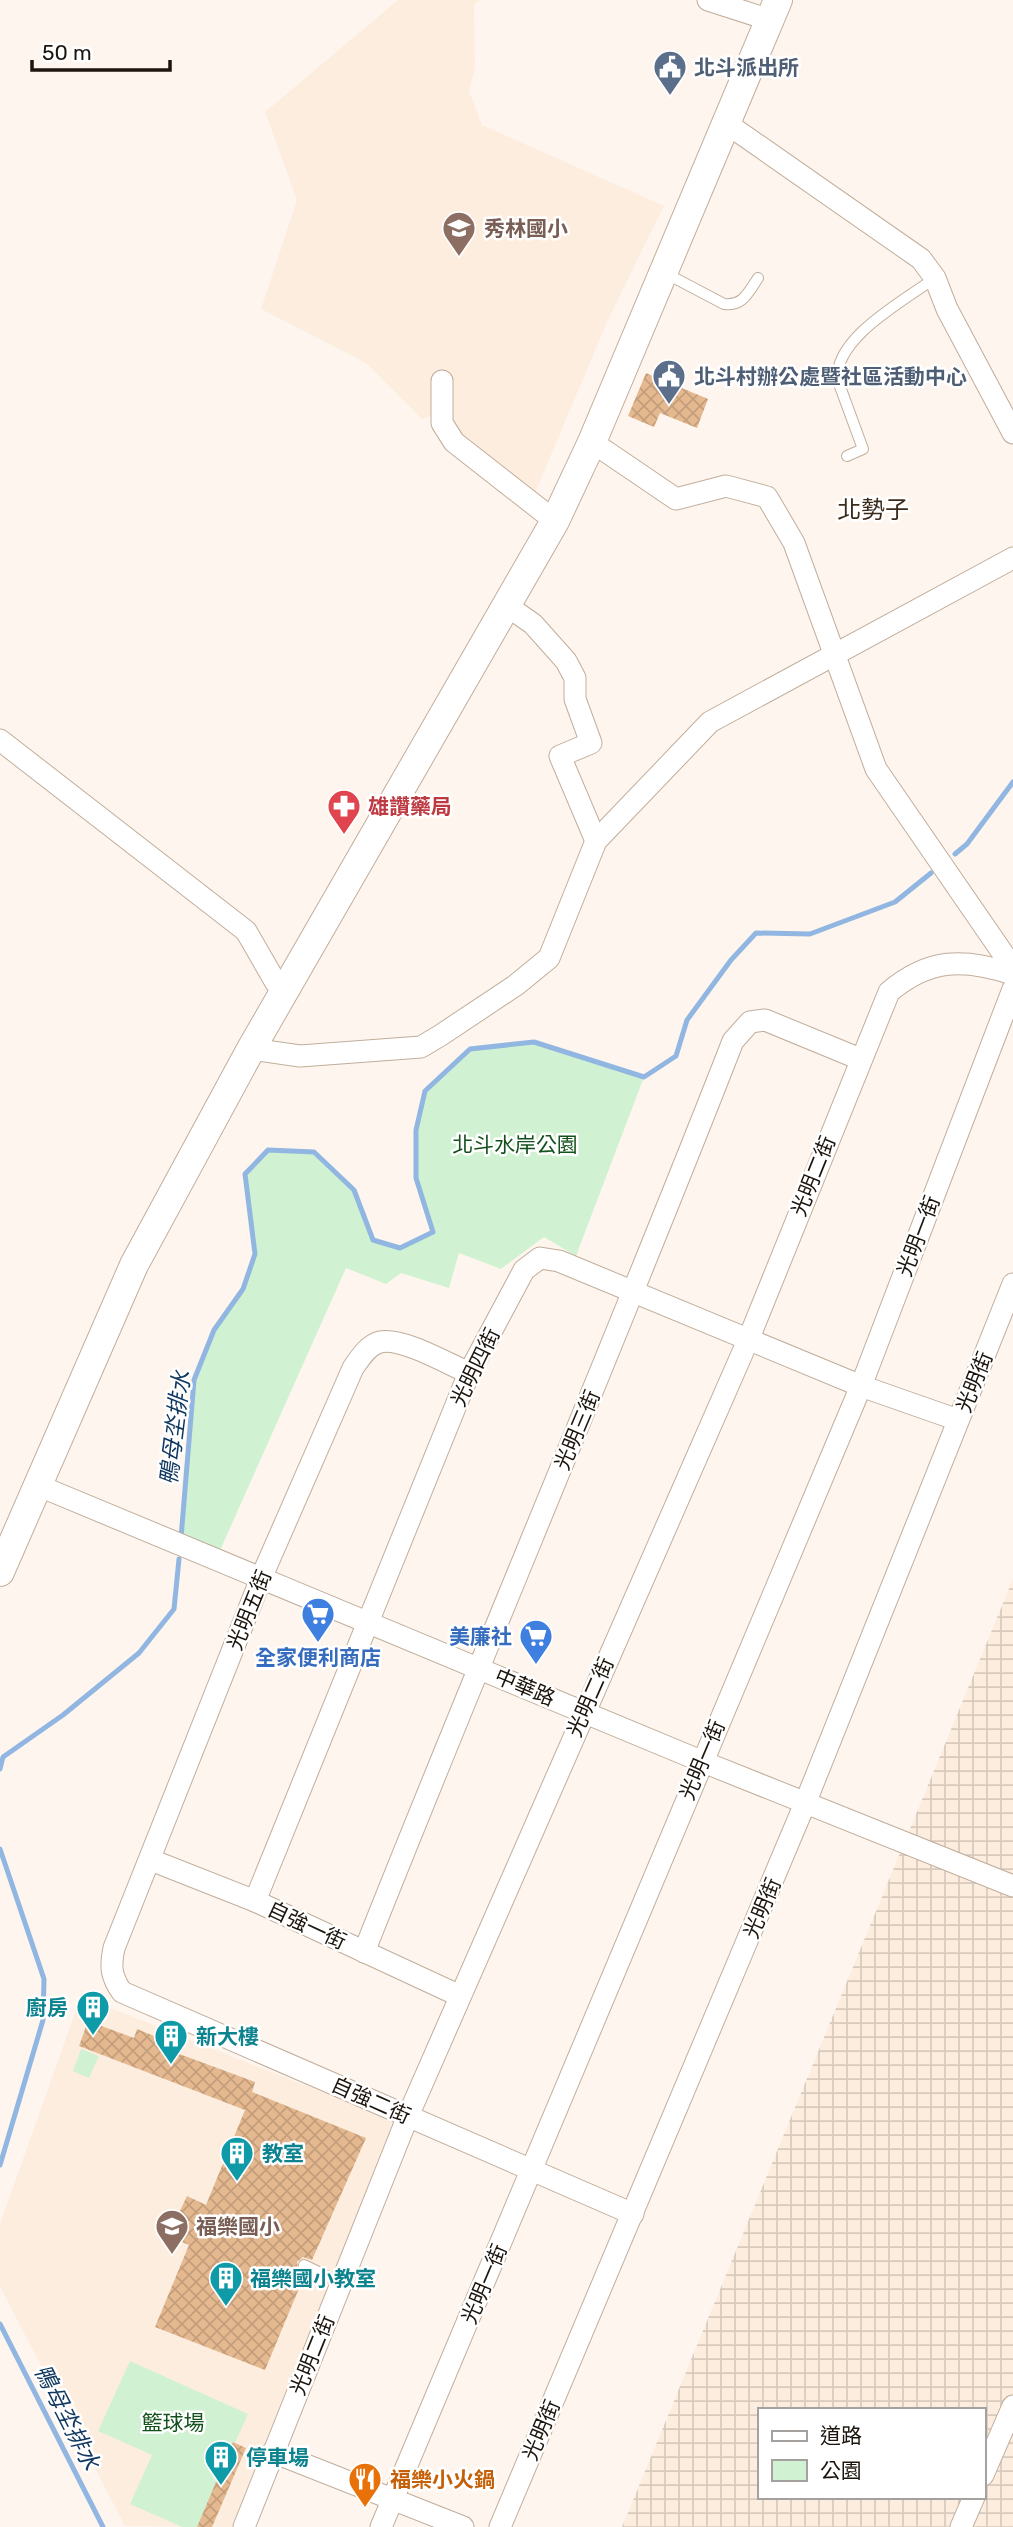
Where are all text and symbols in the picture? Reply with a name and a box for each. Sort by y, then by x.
scale bar [32,28,170,72]
text: 50 m [42,40,92,65]
public building icon: 北斗派出所 [651,48,689,97]
place label: 北斗派出所 [694,55,799,80]
school or university icon: 秀林國小 [440,209,478,258]
place label: 秀林國小 [484,216,568,241]
public building icon: 北斗村辦公處暨社區活動中心 [650,357,688,406]
place label: 北斗村辦公處暨社區活動中心 [694,364,967,389]
district label: 北勢子 [837,496,909,524]
pharmacy icon: 雄讚藥局 [325,787,363,836]
place label: 雄讚藥局 [368,794,452,819]
park label: 北斗水岸公園 [452,1132,578,1157]
street label: 光明二街 [786,1132,840,1220]
street label: 光明一街 [891,1192,945,1280]
street label: 光明四街 [445,1324,505,1410]
street label: 光明街 [951,1348,997,1416]
water label: 鴨母坔排水 [154,1368,196,1487]
street label: 光明三街 [549,1386,605,1474]
street label: 光明五街 [222,1566,276,1654]
supermarket icon: 全家便利商店 [299,1595,337,1644]
supermarket icon: 美廉社 [517,1617,555,1666]
place label: 美廉社 [449,1624,512,1649]
place label: 全家便利商店 [255,1645,381,1670]
street label: 光明二街 [561,1654,619,1740]
street label: 中華路 [491,1663,559,1711]
street label: 光明一街 [674,1716,730,1804]
street label: 光明街 [738,1874,786,1942]
street label: 自強一街 [264,1896,350,1954]
building icon: 廚房 [74,1988,112,2037]
place label: 廚房 [26,1995,68,2020]
building icon: 新大樓 [152,2017,190,2066]
place label: 新大樓 [196,2024,259,2049]
street label: 自強二街 [328,2071,414,2129]
building icon: 教室 [218,2134,256,2183]
place label: 教室 [262,2141,304,2166]
school or university icon: 福樂國小 [153,2207,191,2256]
place label: 福樂國小 [196,2214,280,2239]
street label: 光明一街 [456,2240,512,2328]
building icon: 福樂國小教室 [207,2259,245,2308]
place label: 福樂國小教室 [250,2266,376,2291]
street label: 光明二街 [285,2311,339,2399]
water label: 鴨母坔排水 [28,2359,106,2475]
street label: 光明街 [517,2396,565,2464]
legend [758,2408,985,2499]
park label: 籃球場 [142,2410,205,2435]
text: 道路 [820,2423,862,2448]
building icon: 停車場 [202,2438,240,2487]
place label: 停車場 [246,2445,309,2470]
text: 公園 [820,2458,862,2483]
restaurant icon: 福樂小火鍋 [346,2460,384,2509]
place label: 福樂小火鍋 [390,2467,495,2492]

